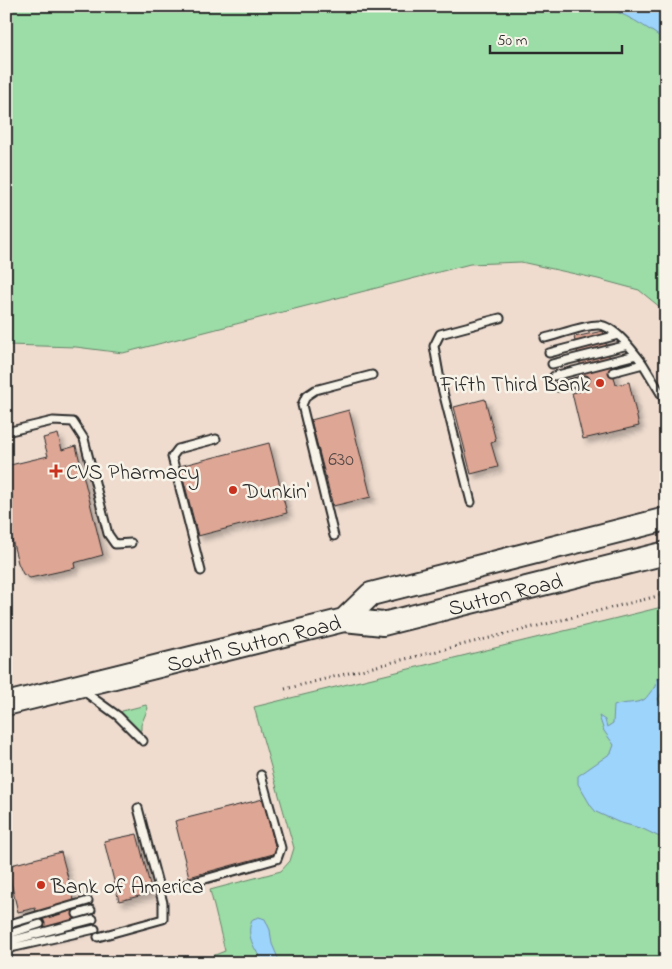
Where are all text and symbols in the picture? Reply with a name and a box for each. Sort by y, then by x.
scale bar [490,22,622,54]
text: 50 m [497,30,528,52]
place label: Fifth Third Bank [439,370,590,402]
marker: Fifth Third Bank [594,377,606,389]
house number: 630 [328,446,354,475]
place label: CVS Pharmacy [66,458,200,491]
marker: CVS Pharmacy [50,465,62,477]
place label: Dunkin' [242,477,309,509]
marker: Dunkin' [227,484,239,496]
street label: Sutton Road [445,567,566,626]
street label: South Sutton Road [164,608,345,682]
place label: Bank of America [50,872,204,904]
marker: Bank of America [35,879,47,891]

